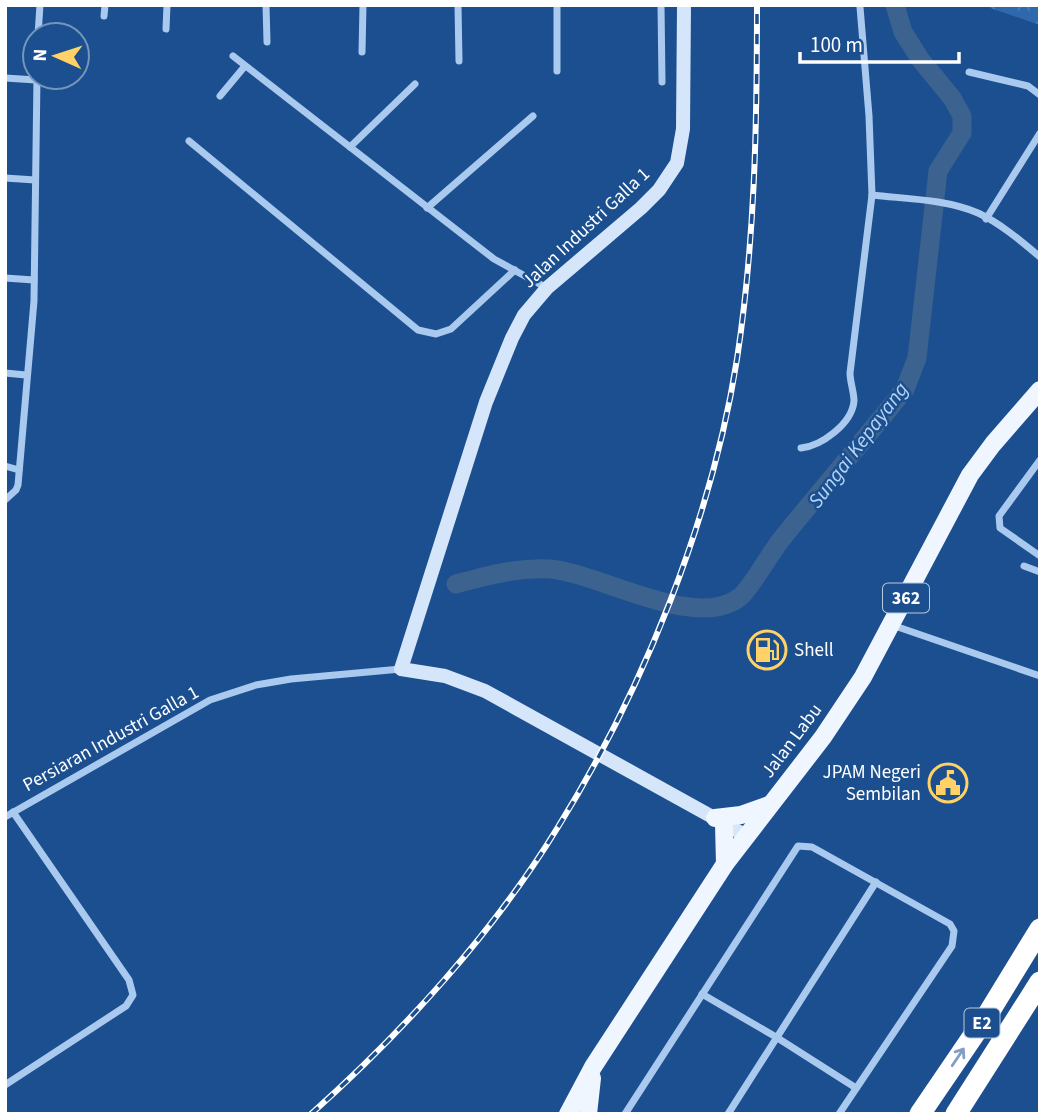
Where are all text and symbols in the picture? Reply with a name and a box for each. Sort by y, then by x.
north arrow [21,21,91,91]
scale bar [800,21,959,65]
text: 100 m [810,30,863,60]
text: N [27,48,54,62]
street label: Jalan Industri Galla 1 [516,161,656,295]
water label: Sungai Kepayang [801,376,915,514]
road number: 362 [883,584,929,612]
fuel station icon: Shell [746,629,788,671]
place label: Shell [794,637,834,664]
street label: Persiaran Industri Galla 1 [18,679,204,799]
street label: Jalan Labu [755,698,829,784]
place label: JPAM Negeri Sembilan [823,759,921,808]
public building icon: JPAM Negeri Sembilan [927,762,969,804]
road number: E2 [964,1008,1000,1038]
one-way arrow [951,1048,965,1067]

